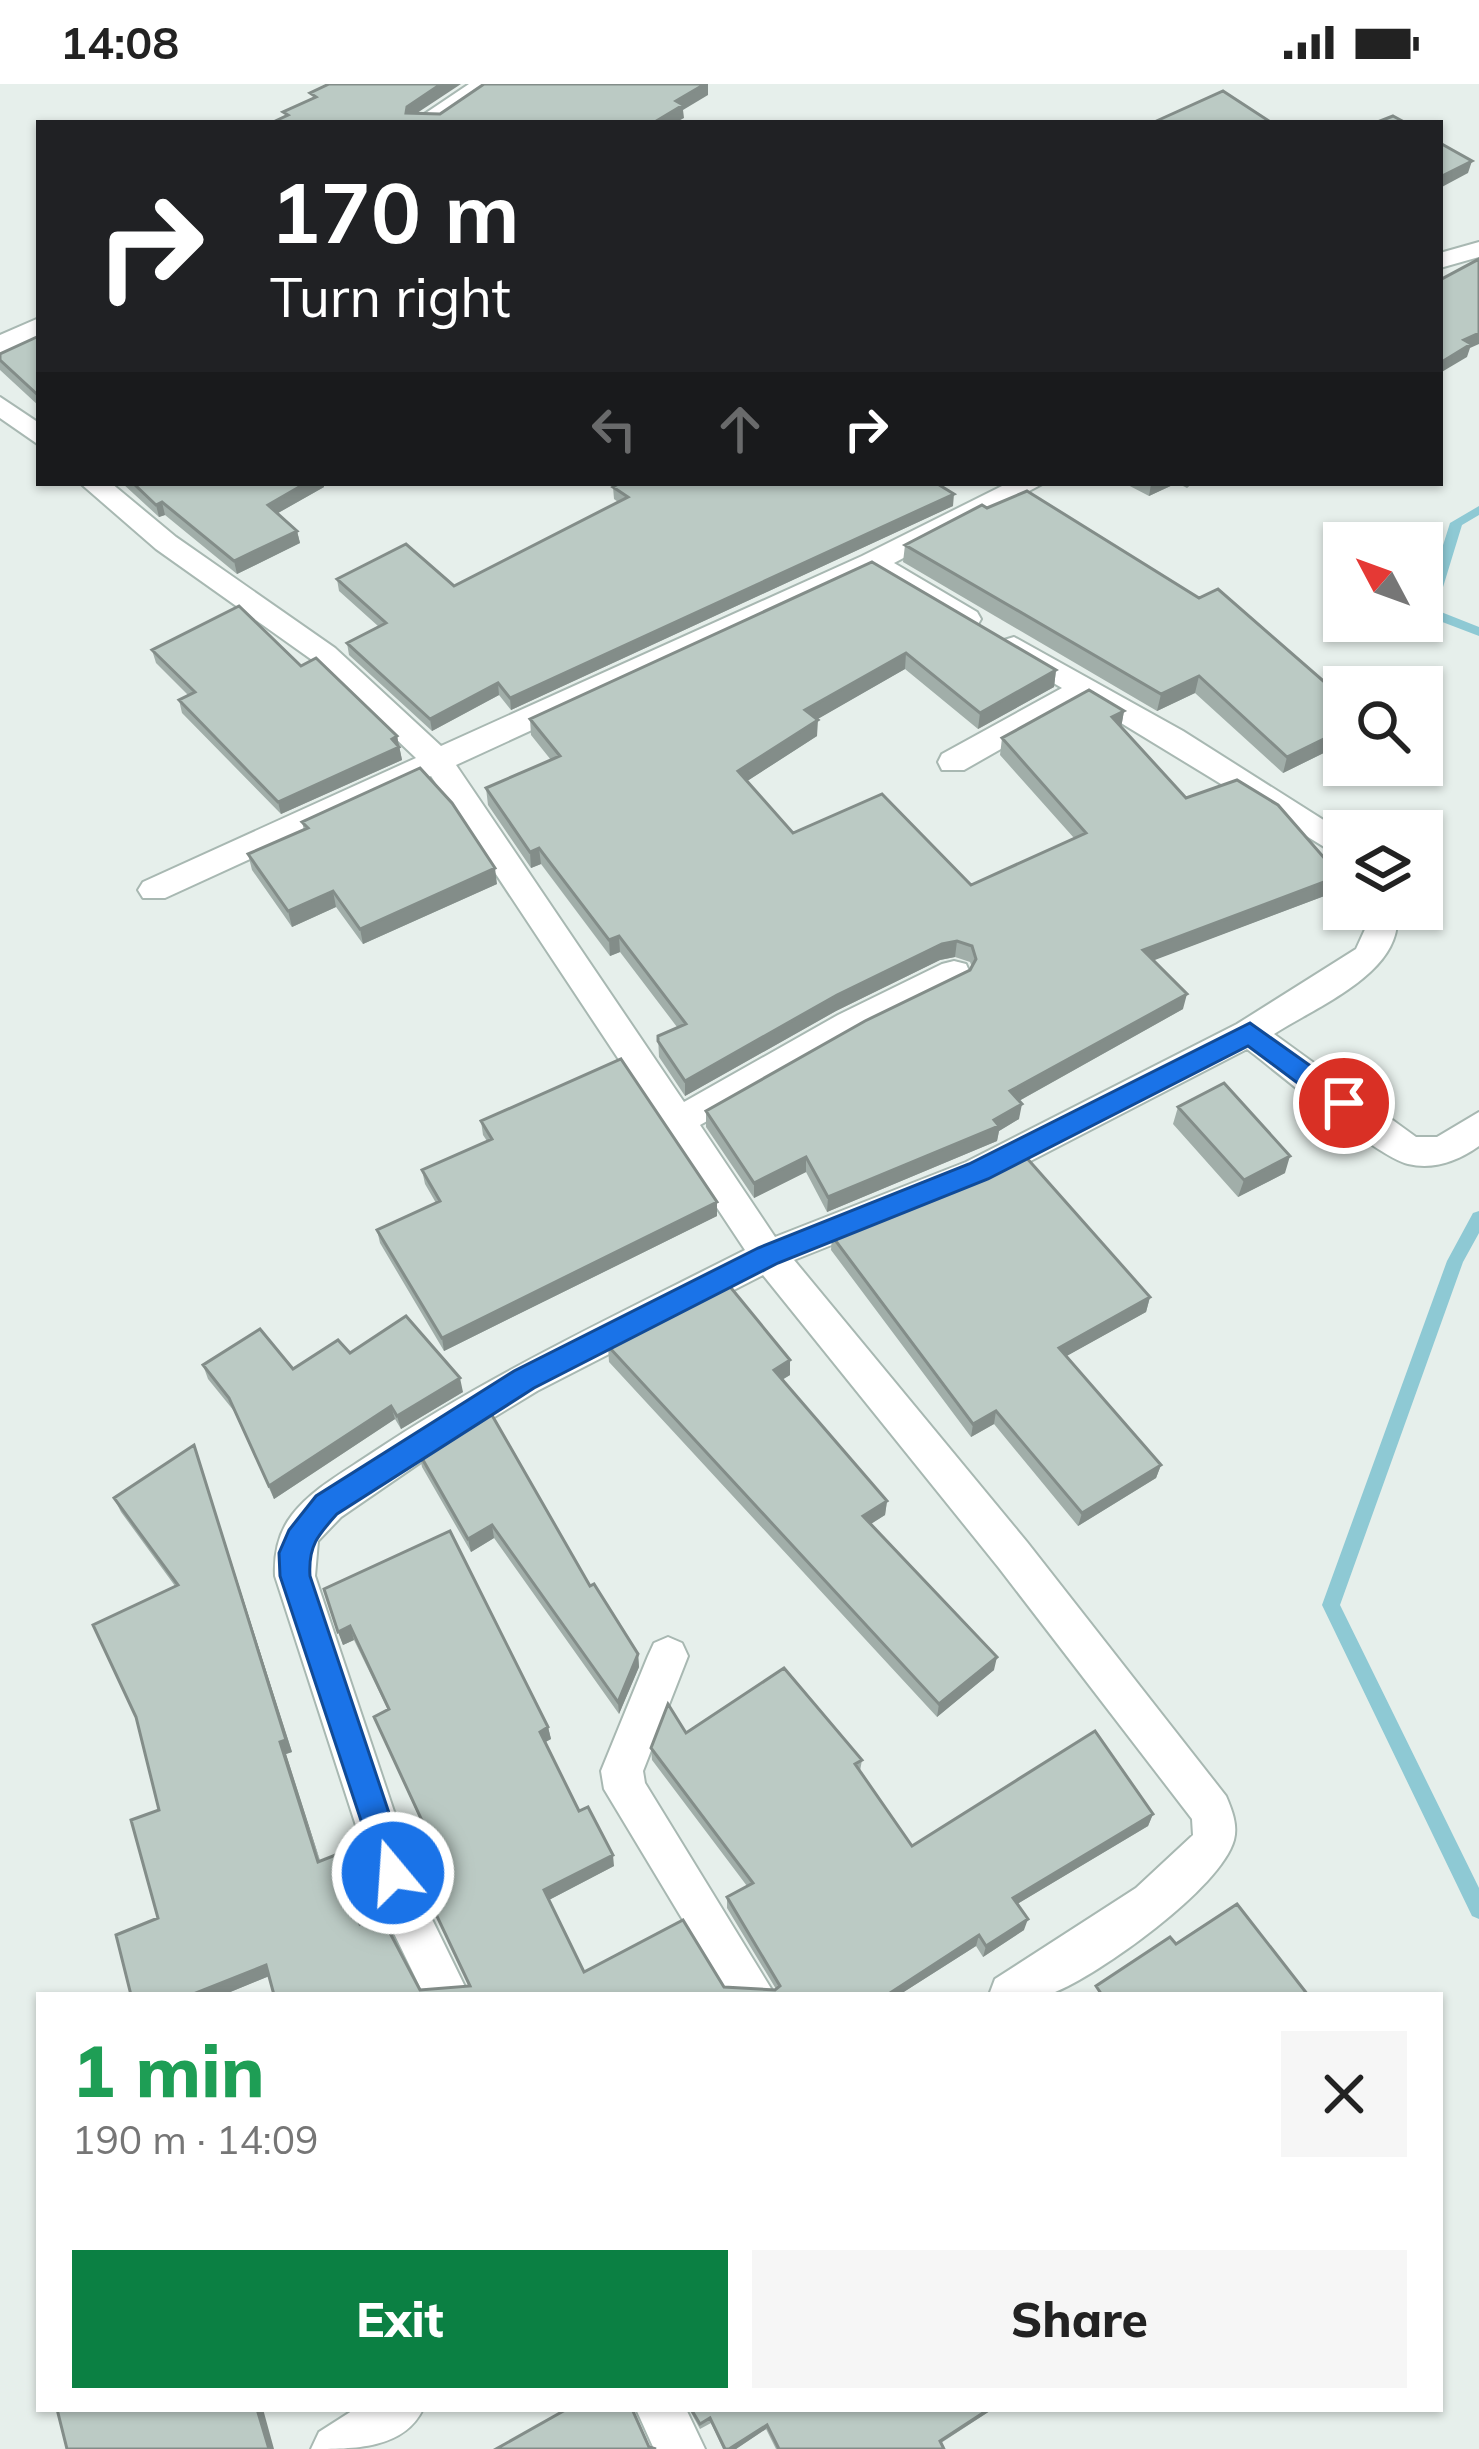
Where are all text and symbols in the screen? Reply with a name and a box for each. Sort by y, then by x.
text: 14:08 [60,14,179,70]
text: 170 m [270,159,520,264]
icon: right [72,168,228,324]
text: Turn right [270,263,511,331]
icon: left [581,396,647,462]
icon: ahead [707,396,773,462]
icon: right [833,396,899,462]
north arrow [1323,522,1443,642]
map controls [1323,522,1443,930]
button: search [1323,666,1443,786]
button: layers [1323,810,1443,930]
pin [1293,1052,1395,1154]
icon: arrive [1311,1070,1377,1136]
position arrow [330,1810,456,1936]
text: 1 min [72,2025,265,2115]
button: close [1281,2031,1407,2157]
text: 190 m · 14:09 [72,2115,318,2164]
button: Exit [72,2250,728,2388]
button: Share [752,2250,1407,2388]

